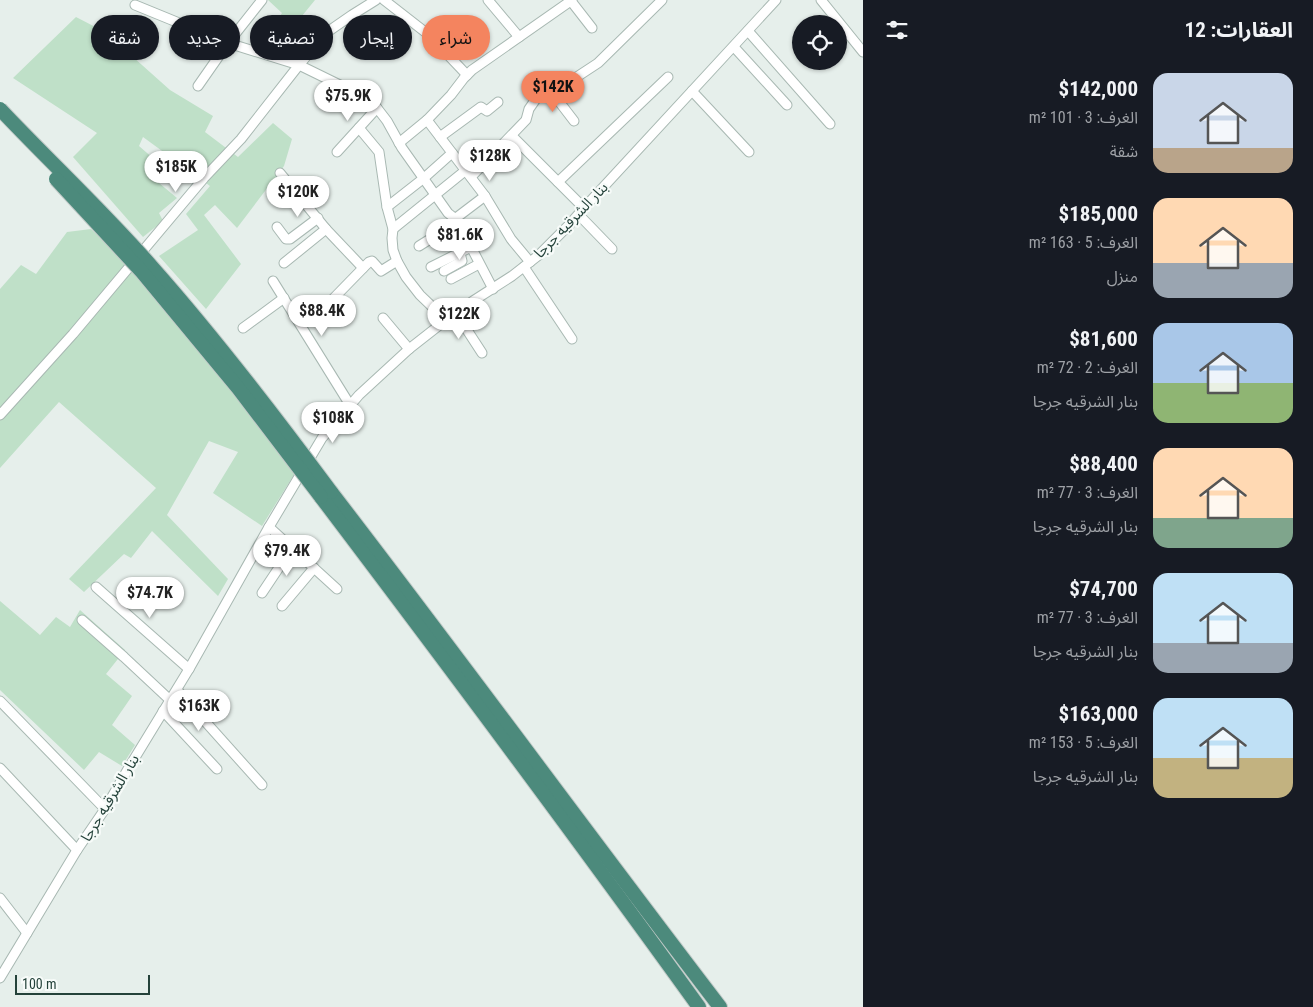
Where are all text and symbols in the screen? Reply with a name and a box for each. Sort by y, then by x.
chip: شقة [91,15,159,60]
chip: جديد [169,15,240,60]
chip: تصفية [250,15,333,60]
chip: إيجار [343,15,412,60]
chip: شراء [422,15,490,60]
map controls [792,15,847,70]
button: locate [792,15,847,70]
icon: filters [883,16,911,44]
text: العقارات: 12 [1185,18,1293,42]
pin: $142K [518,70,588,113]
text: $142K [532,77,574,96]
text: $142,000 [1059,77,1138,101]
pin: $75.9K [307,80,389,122]
text: $75.9K [325,86,371,105]
icon: home [1193,93,1253,153]
text: الغرف: 3 · 101 m² [1029,108,1138,127]
pin: $128K [455,140,525,182]
text: شقة [1110,142,1138,161]
text: $128K [469,146,511,165]
pin: $185K [141,150,211,193]
text: $185K [155,157,197,176]
pin: $120K [263,176,333,218]
street label: بنار الشرقيه جرجا [530,178,612,262]
text: $120K [277,182,319,201]
text: $185,000 [1059,202,1138,226]
pin: $81.6K [419,218,501,261]
icon: home [1193,218,1253,278]
text: $81.6K [437,225,483,244]
text: الغرف: 5 · 163 m² [1029,233,1138,252]
text: منزل [1107,267,1138,286]
pin: $88.4K [281,294,363,337]
pin: $122K [424,298,494,340]
text: $88.4K [299,301,345,320]
text: $122K [438,304,480,323]
text: $81,600 [1069,327,1138,351]
icon: home [1193,343,1253,403]
text: الغرف: 2 · 72 m² [1037,358,1138,377]
text: بنار الشرقيه جرجا [1033,392,1138,411]
pin: $108K [298,402,368,444]
text: $108K [312,408,354,427]
text: $88,400 [1069,452,1138,476]
icon: home [1193,468,1253,528]
text: الغرف: 3 · 77 m² [1037,483,1138,502]
text: بنار الشرقيه جرجا [1033,517,1138,536]
pin: $79.4K [246,534,328,577]
text: $79.4K [264,541,310,560]
pin: $74.7K [109,576,191,619]
text: $74,700 [1069,577,1138,601]
text: $74.7K [127,583,173,602]
icon: home [1193,593,1253,653]
text: الغرف: 3 · 77 m² [1037,608,1138,627]
text: بنار الشرقيه جرجا [1033,642,1138,661]
pin: $163K [164,690,234,732]
text: $163K [178,696,220,715]
text: $163,000 [1059,702,1138,726]
icon: home [1193,718,1253,778]
text: الغرف: 5 · 153 m² [1029,733,1138,752]
street label: بنار الشرقيه جرجا [77,751,143,845]
text: بنار الشرقيه جرجا [1033,767,1138,786]
scale bar [15,972,150,995]
text: 100 m [22,976,57,992]

